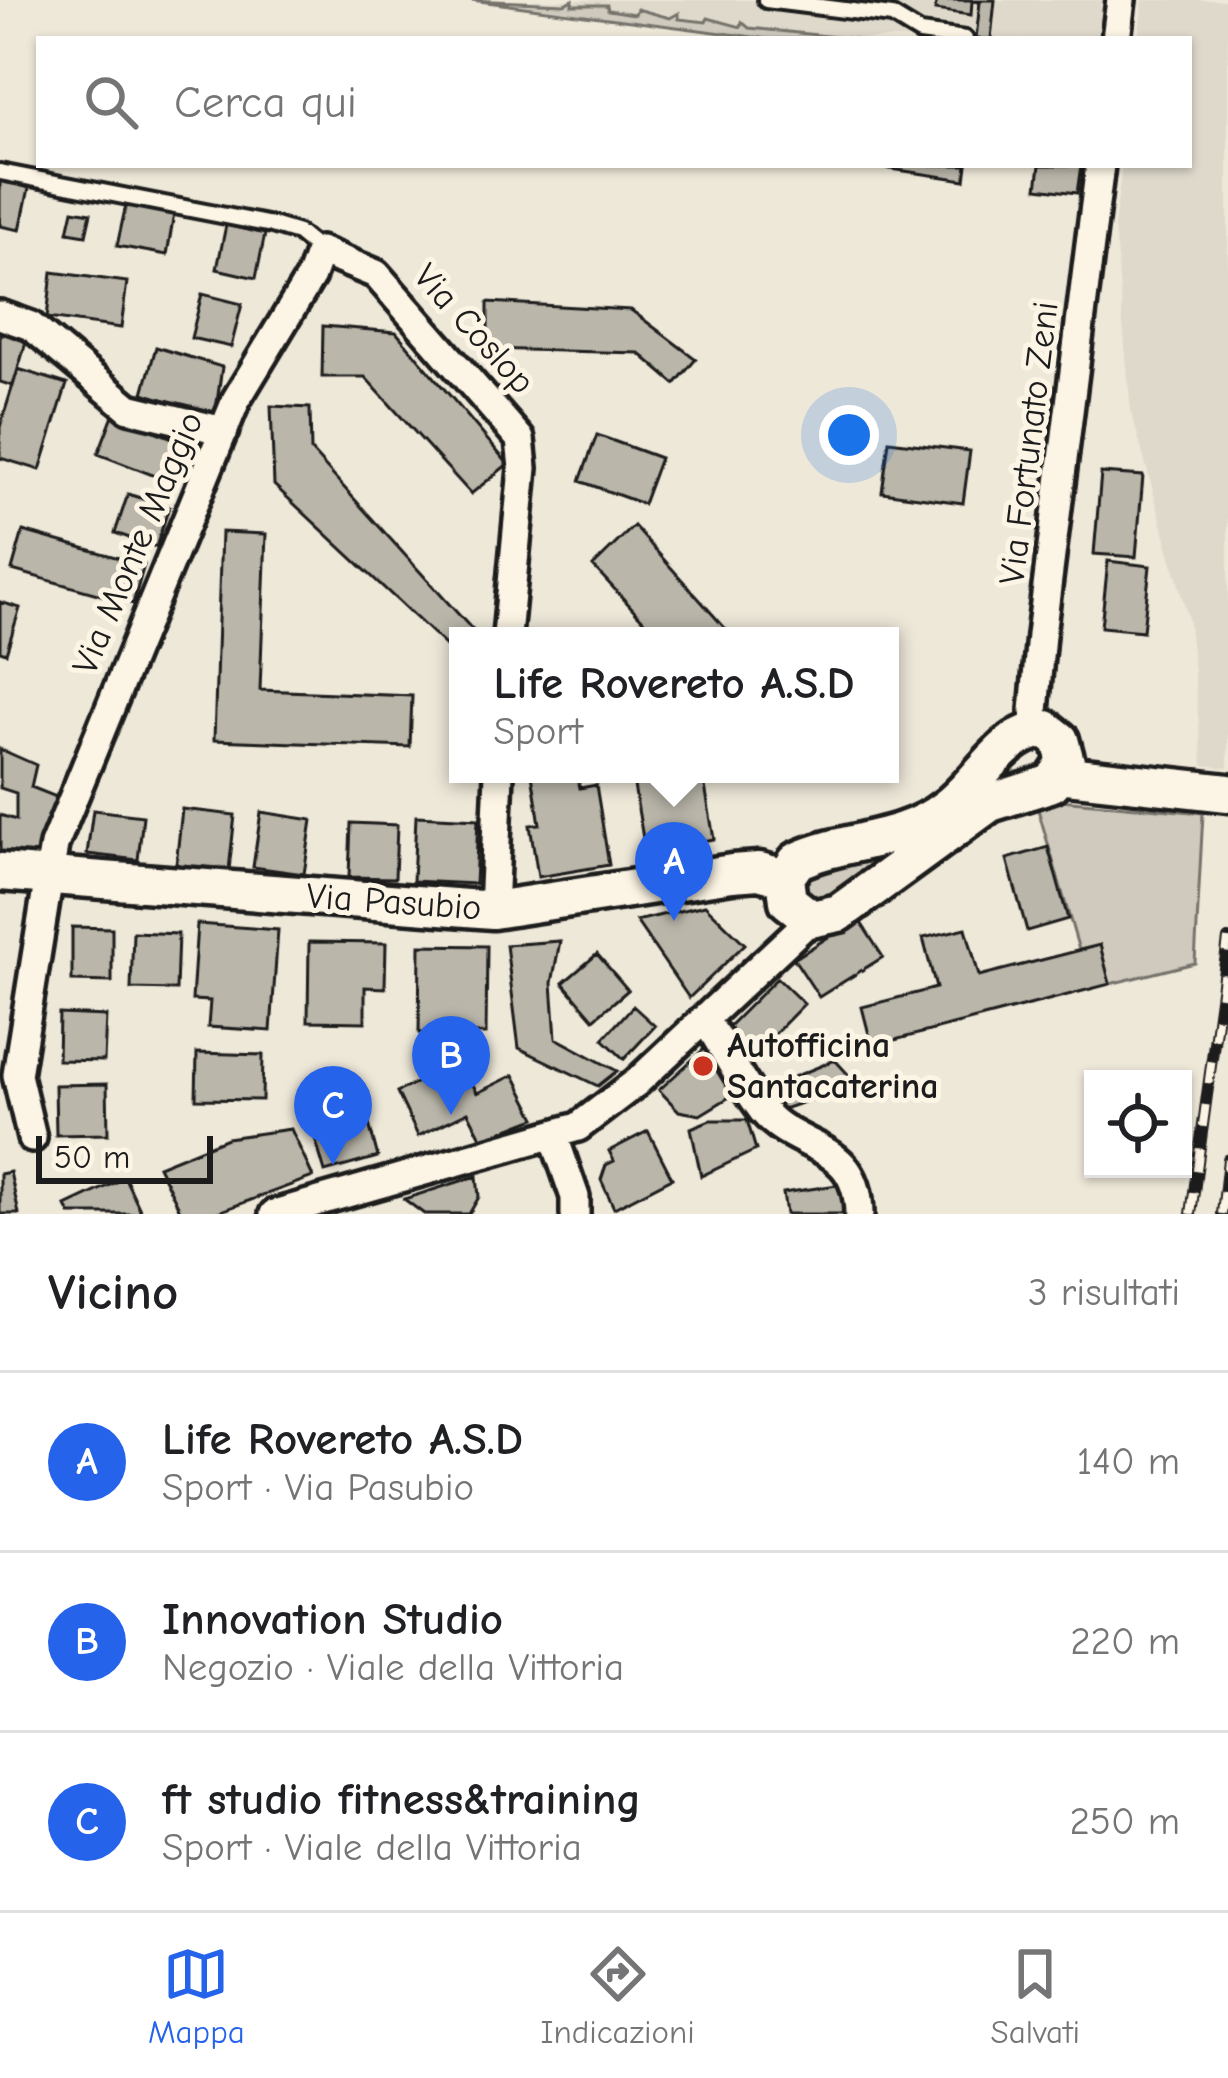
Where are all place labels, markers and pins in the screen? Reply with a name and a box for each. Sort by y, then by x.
pin: A [635,822,713,921]
pin: B [412,1016,490,1115]
place label: Autofficina Santacaterina [727,1025,939,1107]
marker: Autofficina Santacaterina [690,1053,716,1079]
pin: C [294,1066,372,1165]

